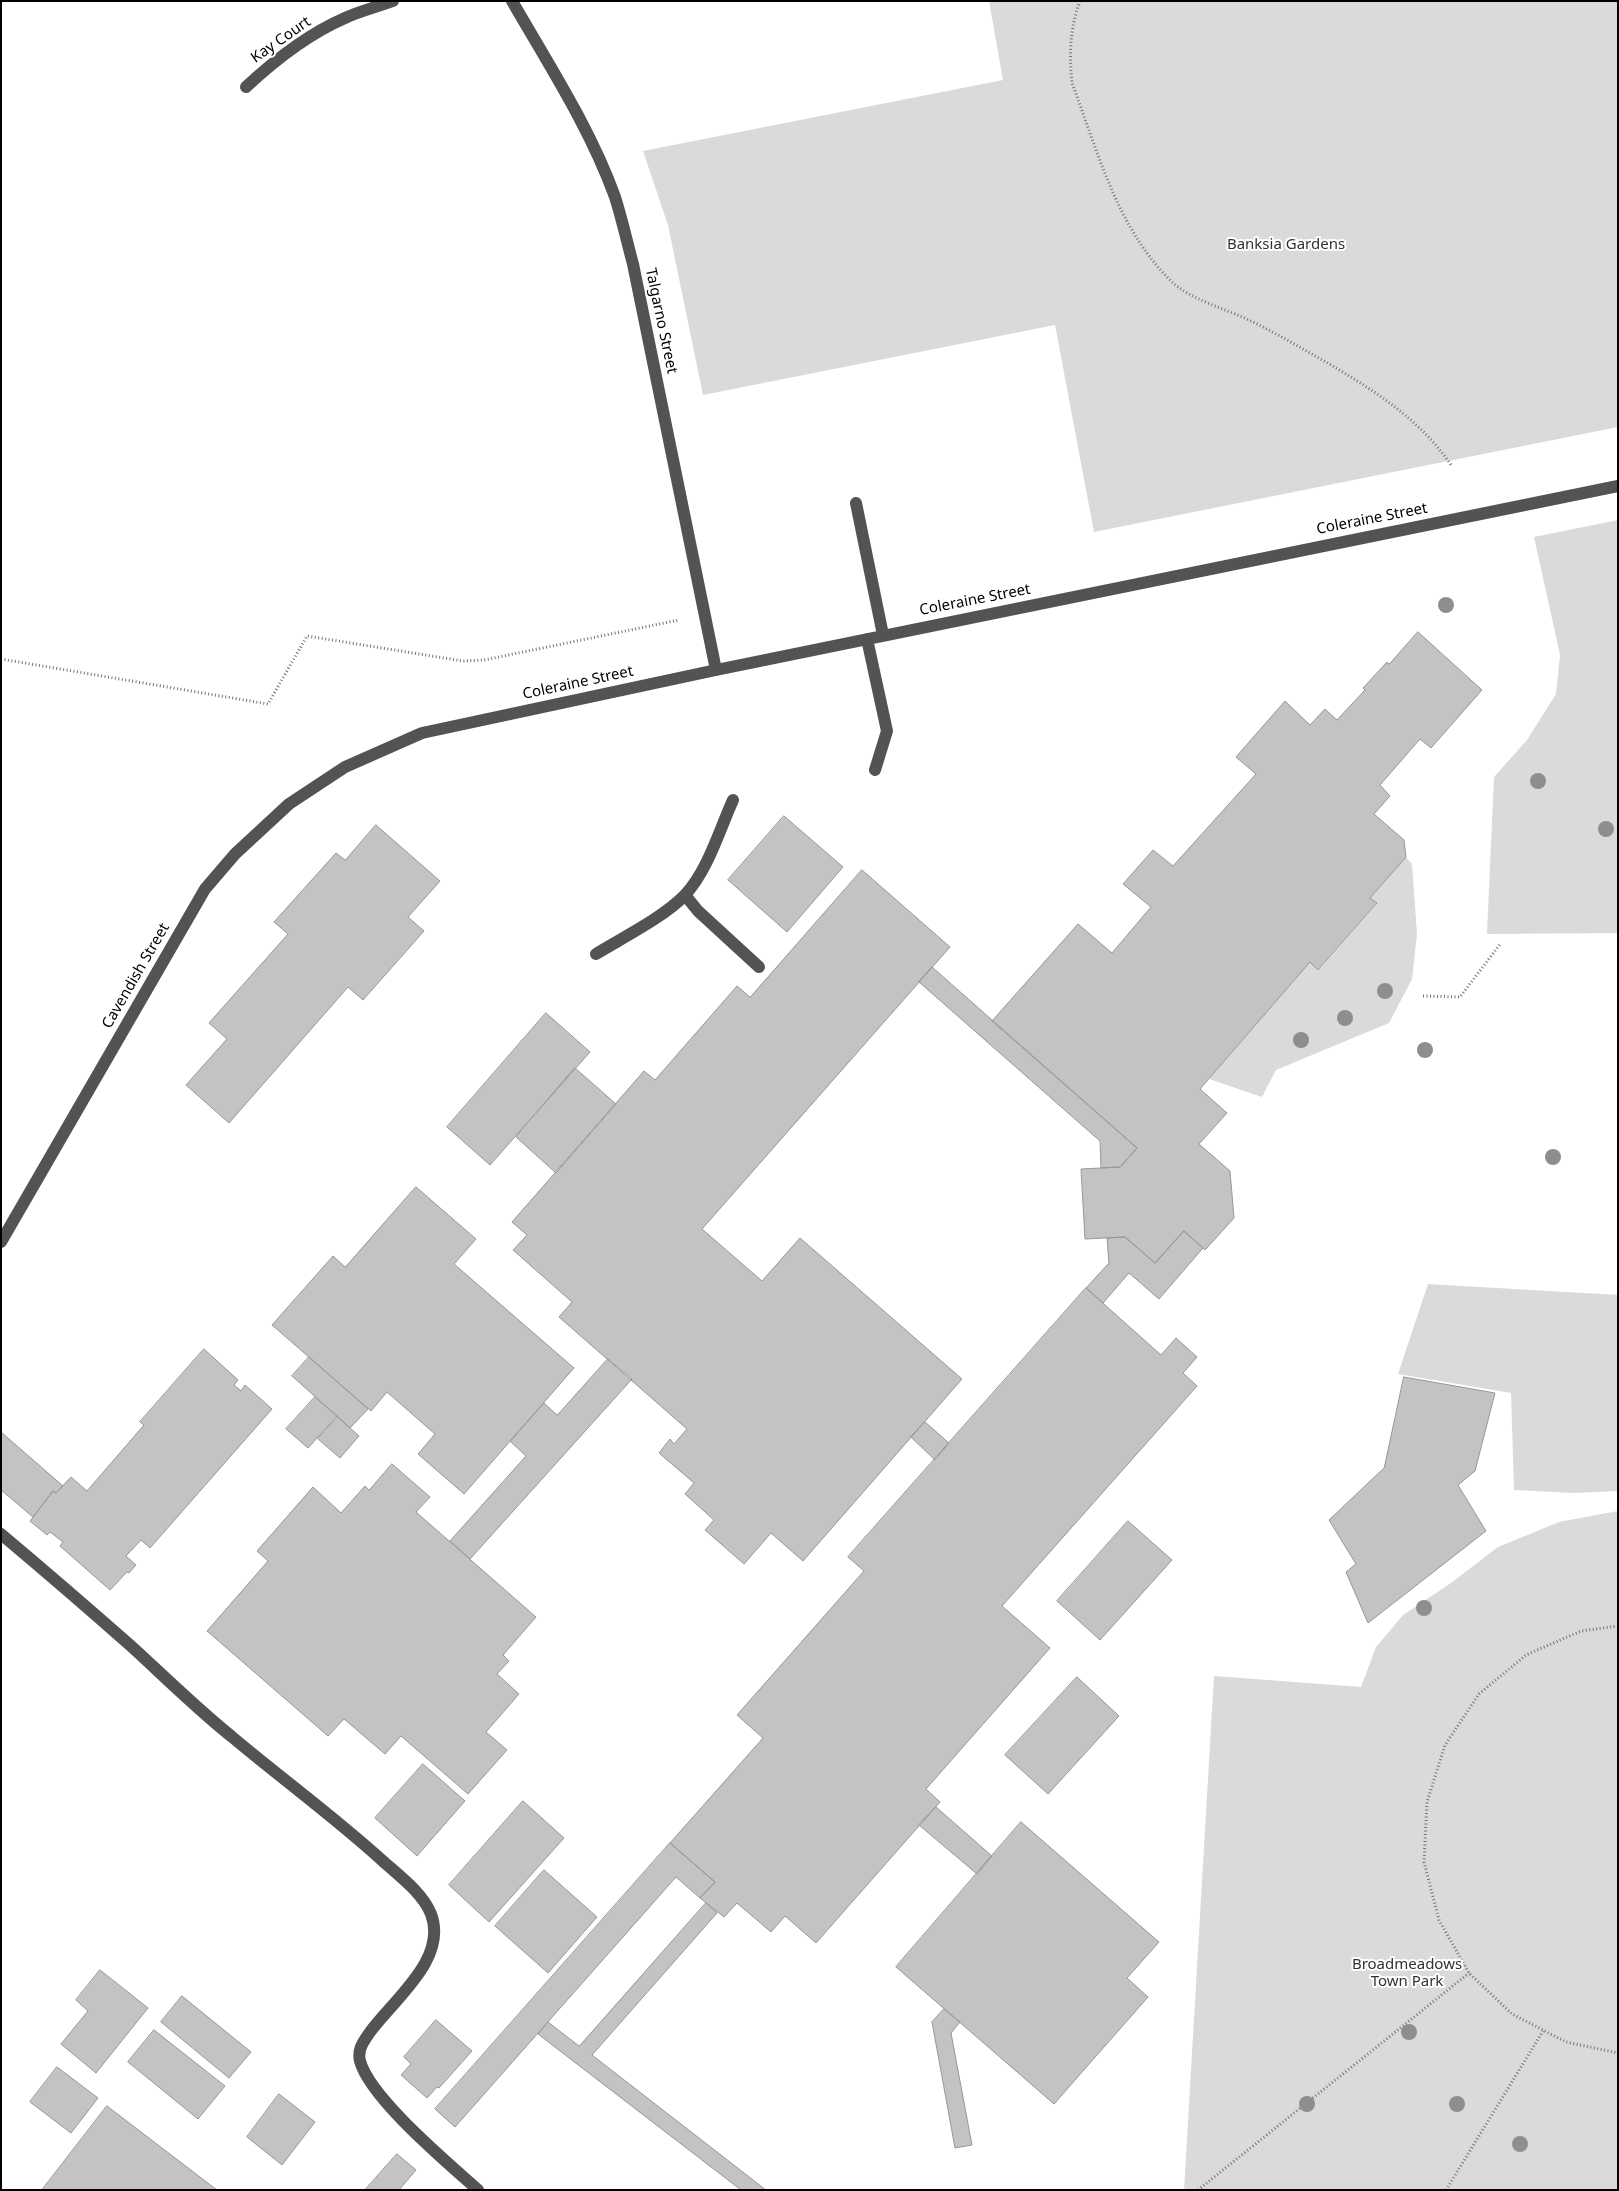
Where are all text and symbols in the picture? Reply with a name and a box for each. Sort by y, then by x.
street label: Kay Court [248,13,314,67]
park label: Banksia Gardens [1227,236,1345,254]
street label: Talgarno Street [641,267,681,375]
street label: Coleraine Street [1315,499,1429,539]
street label: Coleraine Street [918,580,1032,620]
street label: Coleraine Street [521,662,635,704]
street label: Cavendish Street [99,920,173,1032]
park label: Broadmeadows Town Park [1352,1956,1462,1991]

